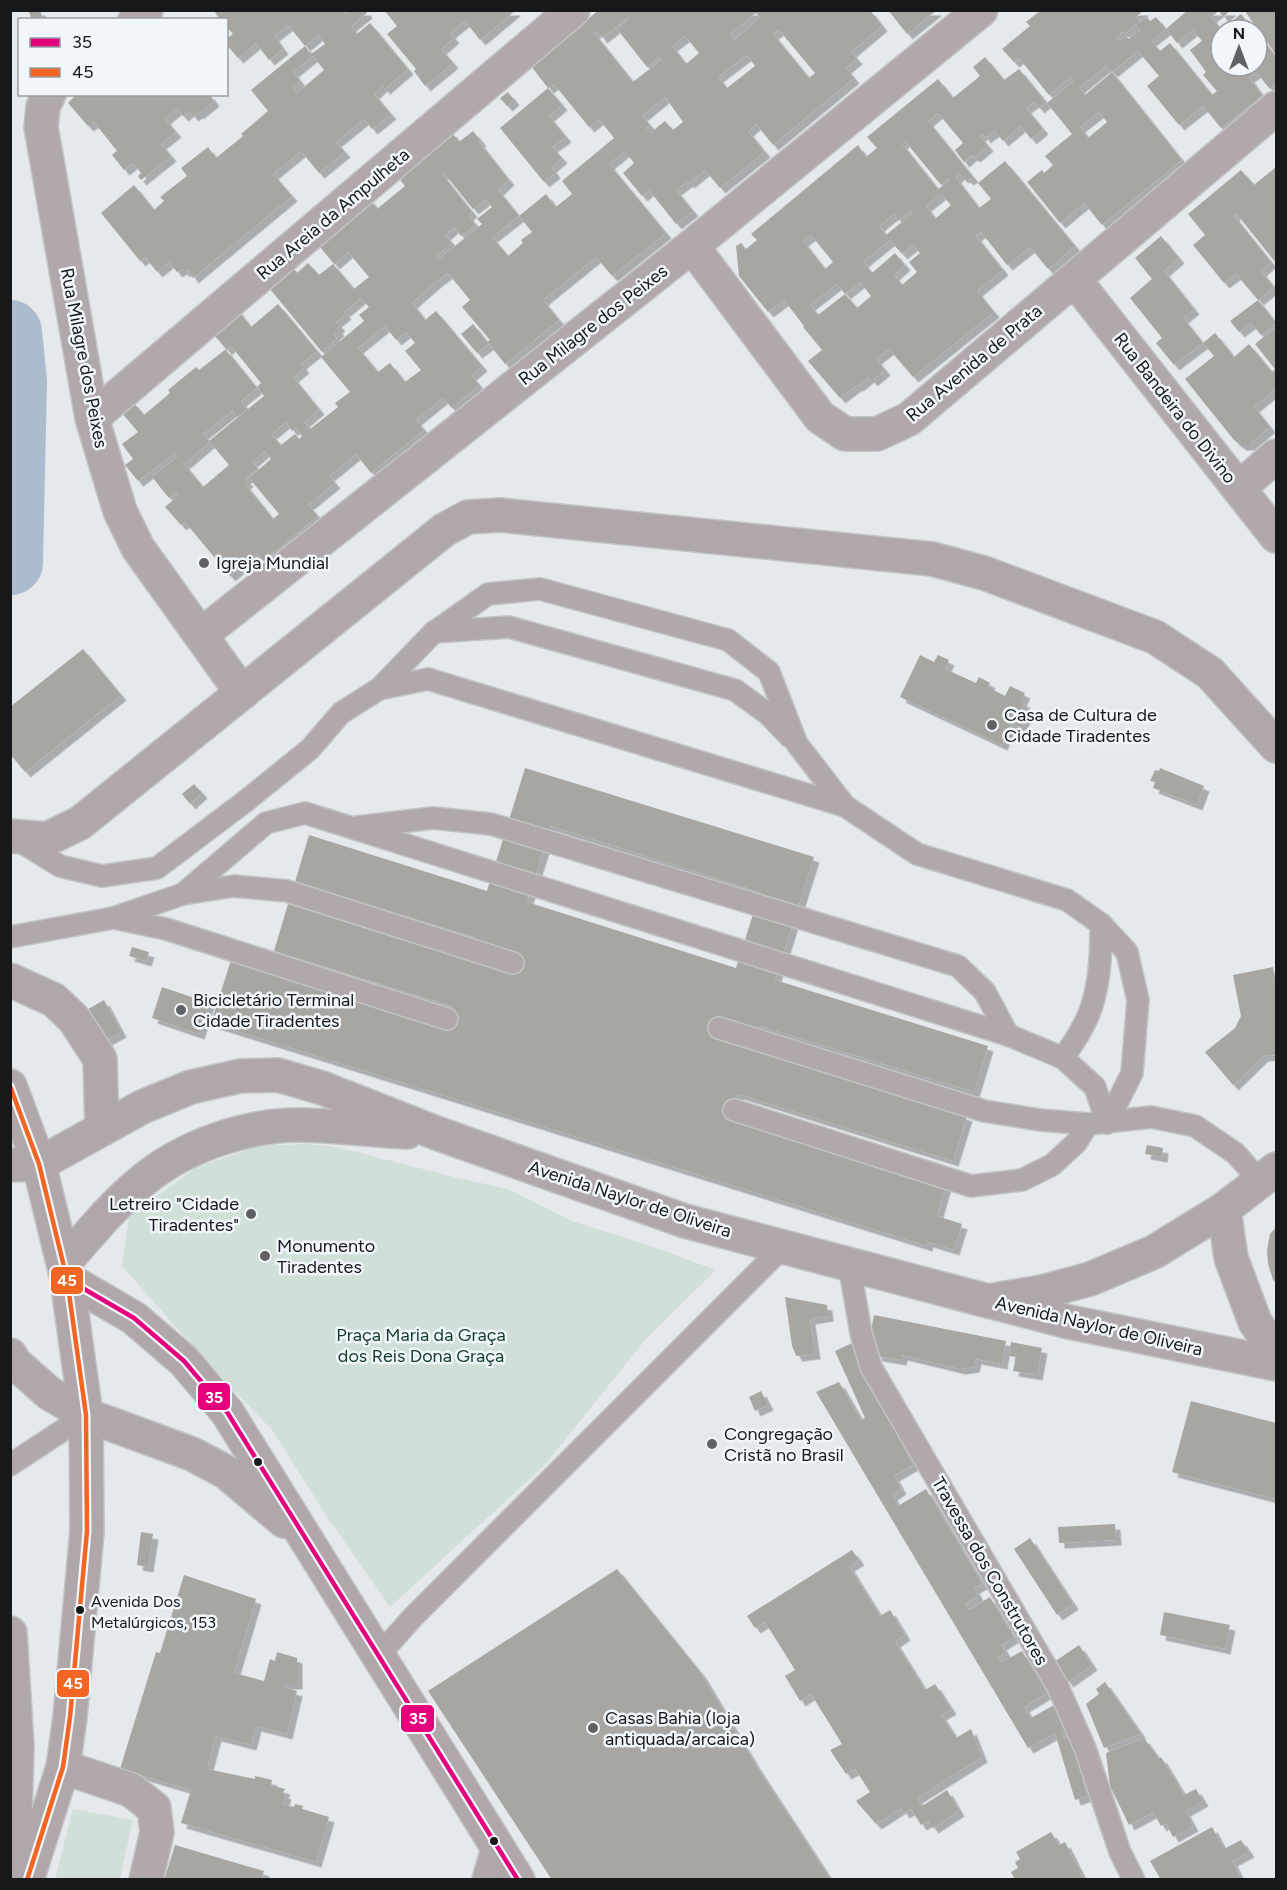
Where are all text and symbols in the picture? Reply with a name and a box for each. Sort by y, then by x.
legend [18,18,228,96]
north arrow [1209,18,1269,78]
text: N [1233,24,1245,43]
text: 35 [72,31,92,53]
text: 45 [72,61,94,83]
street label: Rua Areia da Ampulheta [252,144,414,284]
street label: Rua Milagre dos Peixes [514,260,672,390]
street label: Rua Milagre dos Peixes [56,266,112,450]
street label: Rua Avenida de Prata [902,300,1046,426]
street label: Rua Bandeira do Divino [1109,328,1241,488]
place label: Igreja Mundial [216,552,329,574]
marker: Igreja Mundial [197,556,211,570]
place label: Casa de Cultura de Cidade Tiradentes [1004,704,1157,747]
marker: Casa de Cultura de Cidade Tiradentes [985,718,999,732]
place label: Bicicletário Terminal Cidade Tiradentes [193,989,354,1032]
marker: Bicicletário Terminal Cidade Tiradentes [174,1003,188,1017]
street label: Avenida Naylor de Oliveira [526,1156,734,1242]
place label: Letreiro "Cidade Tiradentes" [109,1193,239,1236]
marker: Letreiro "Cidade Tiradentes" [244,1207,258,1221]
place label: Monumento Tiradentes [277,1235,375,1278]
marker: Monumento Tiradentes [258,1249,272,1263]
line badge: 45 [50,1266,84,1295]
text: 45 [57,1271,77,1290]
street label: Avenida Naylor de Oliveira [993,1291,1205,1361]
park label: Praça Maria da Graça dos Reis Dona Graça [336,1324,506,1367]
line badge: 35 [197,1382,231,1411]
text: 35 [205,1388,223,1407]
place label: Congregação Cristã no Brasil [724,1423,844,1466]
marker: Congregação Cristã no Brasil [705,1437,719,1451]
unlabelled marker [252,1456,264,1468]
street label: Travessa dos Construtores [927,1473,1053,1669]
place label: Avenida Dos Metalúrgicos, 153 [91,1592,216,1632]
marker: Avenida Dos Metalúrgicos, 153 [74,1604,86,1616]
line badge: 45 [56,1669,90,1698]
text: 45 [63,1674,83,1693]
line badge: 35 [400,1704,435,1733]
place label: Casas Bahia (loja antiquada/arcaica) [605,1707,755,1750]
text: 35 [409,1709,427,1728]
marker: Casas Bahia (loja antiquada/arcaica) [586,1721,600,1735]
unlabelled marker [488,1835,500,1847]

